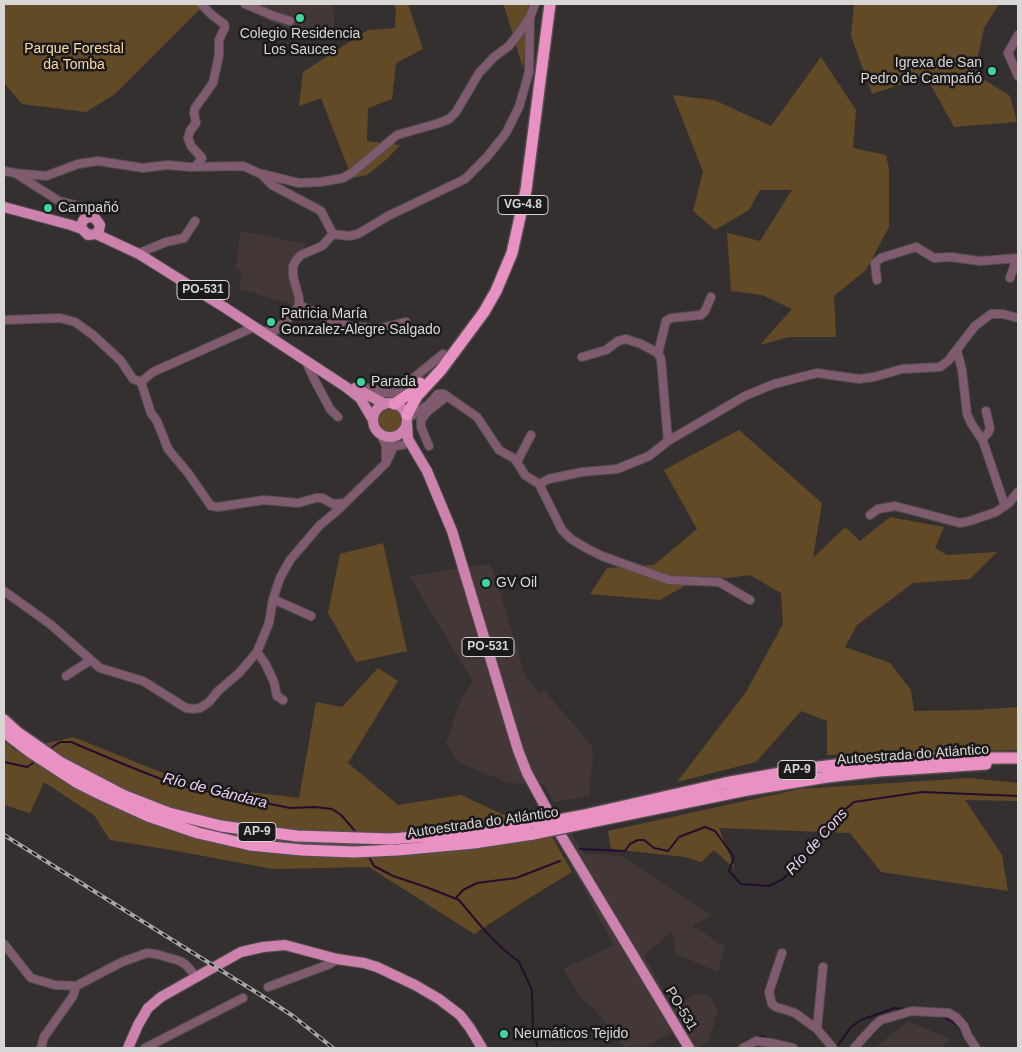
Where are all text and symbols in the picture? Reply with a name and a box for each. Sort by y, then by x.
marker: Colegio Residencia Los Sauces [294,12,306,24]
place label: Colegio Residencia Los Sauces [240,26,360,58]
park label: Parque Forestal da Tomba [24,41,124,74]
place label: Igrexa de San Pedro de Campañó [861,55,982,88]
marker: Igrexa de San Pedro de Campañó [986,65,998,77]
road number: VG-4.8 [498,196,548,214]
place label: Campañó [58,200,119,216]
marker: Campañó [42,202,54,214]
road number: PO-531 [177,280,229,300]
place label: Patricia María Gonzalez-Alegre Salgado [281,306,441,338]
marker: Patricia María Gonzalez-Alegre Salgado [265,316,277,328]
place label: Parada [371,374,416,390]
marker: Parada [355,376,367,388]
place label: GV Oil [496,575,537,591]
marker: GV Oil [480,577,492,589]
road number: PO-531 [462,638,514,656]
street label: Autoestrada do Atlántico [836,741,990,769]
road number: AP-9 [778,760,816,780]
water label: Río de Gándara [161,769,269,813]
street label: Autoestrada do Atlántico [406,804,560,842]
water label: Río de Cons [782,805,852,879]
road number: AP-9 [238,822,276,842]
street label: PO-531 [661,984,701,1034]
place label: Neumáticos Tejido [514,1026,628,1042]
marker: Neumáticos Tejido [498,1028,510,1040]

